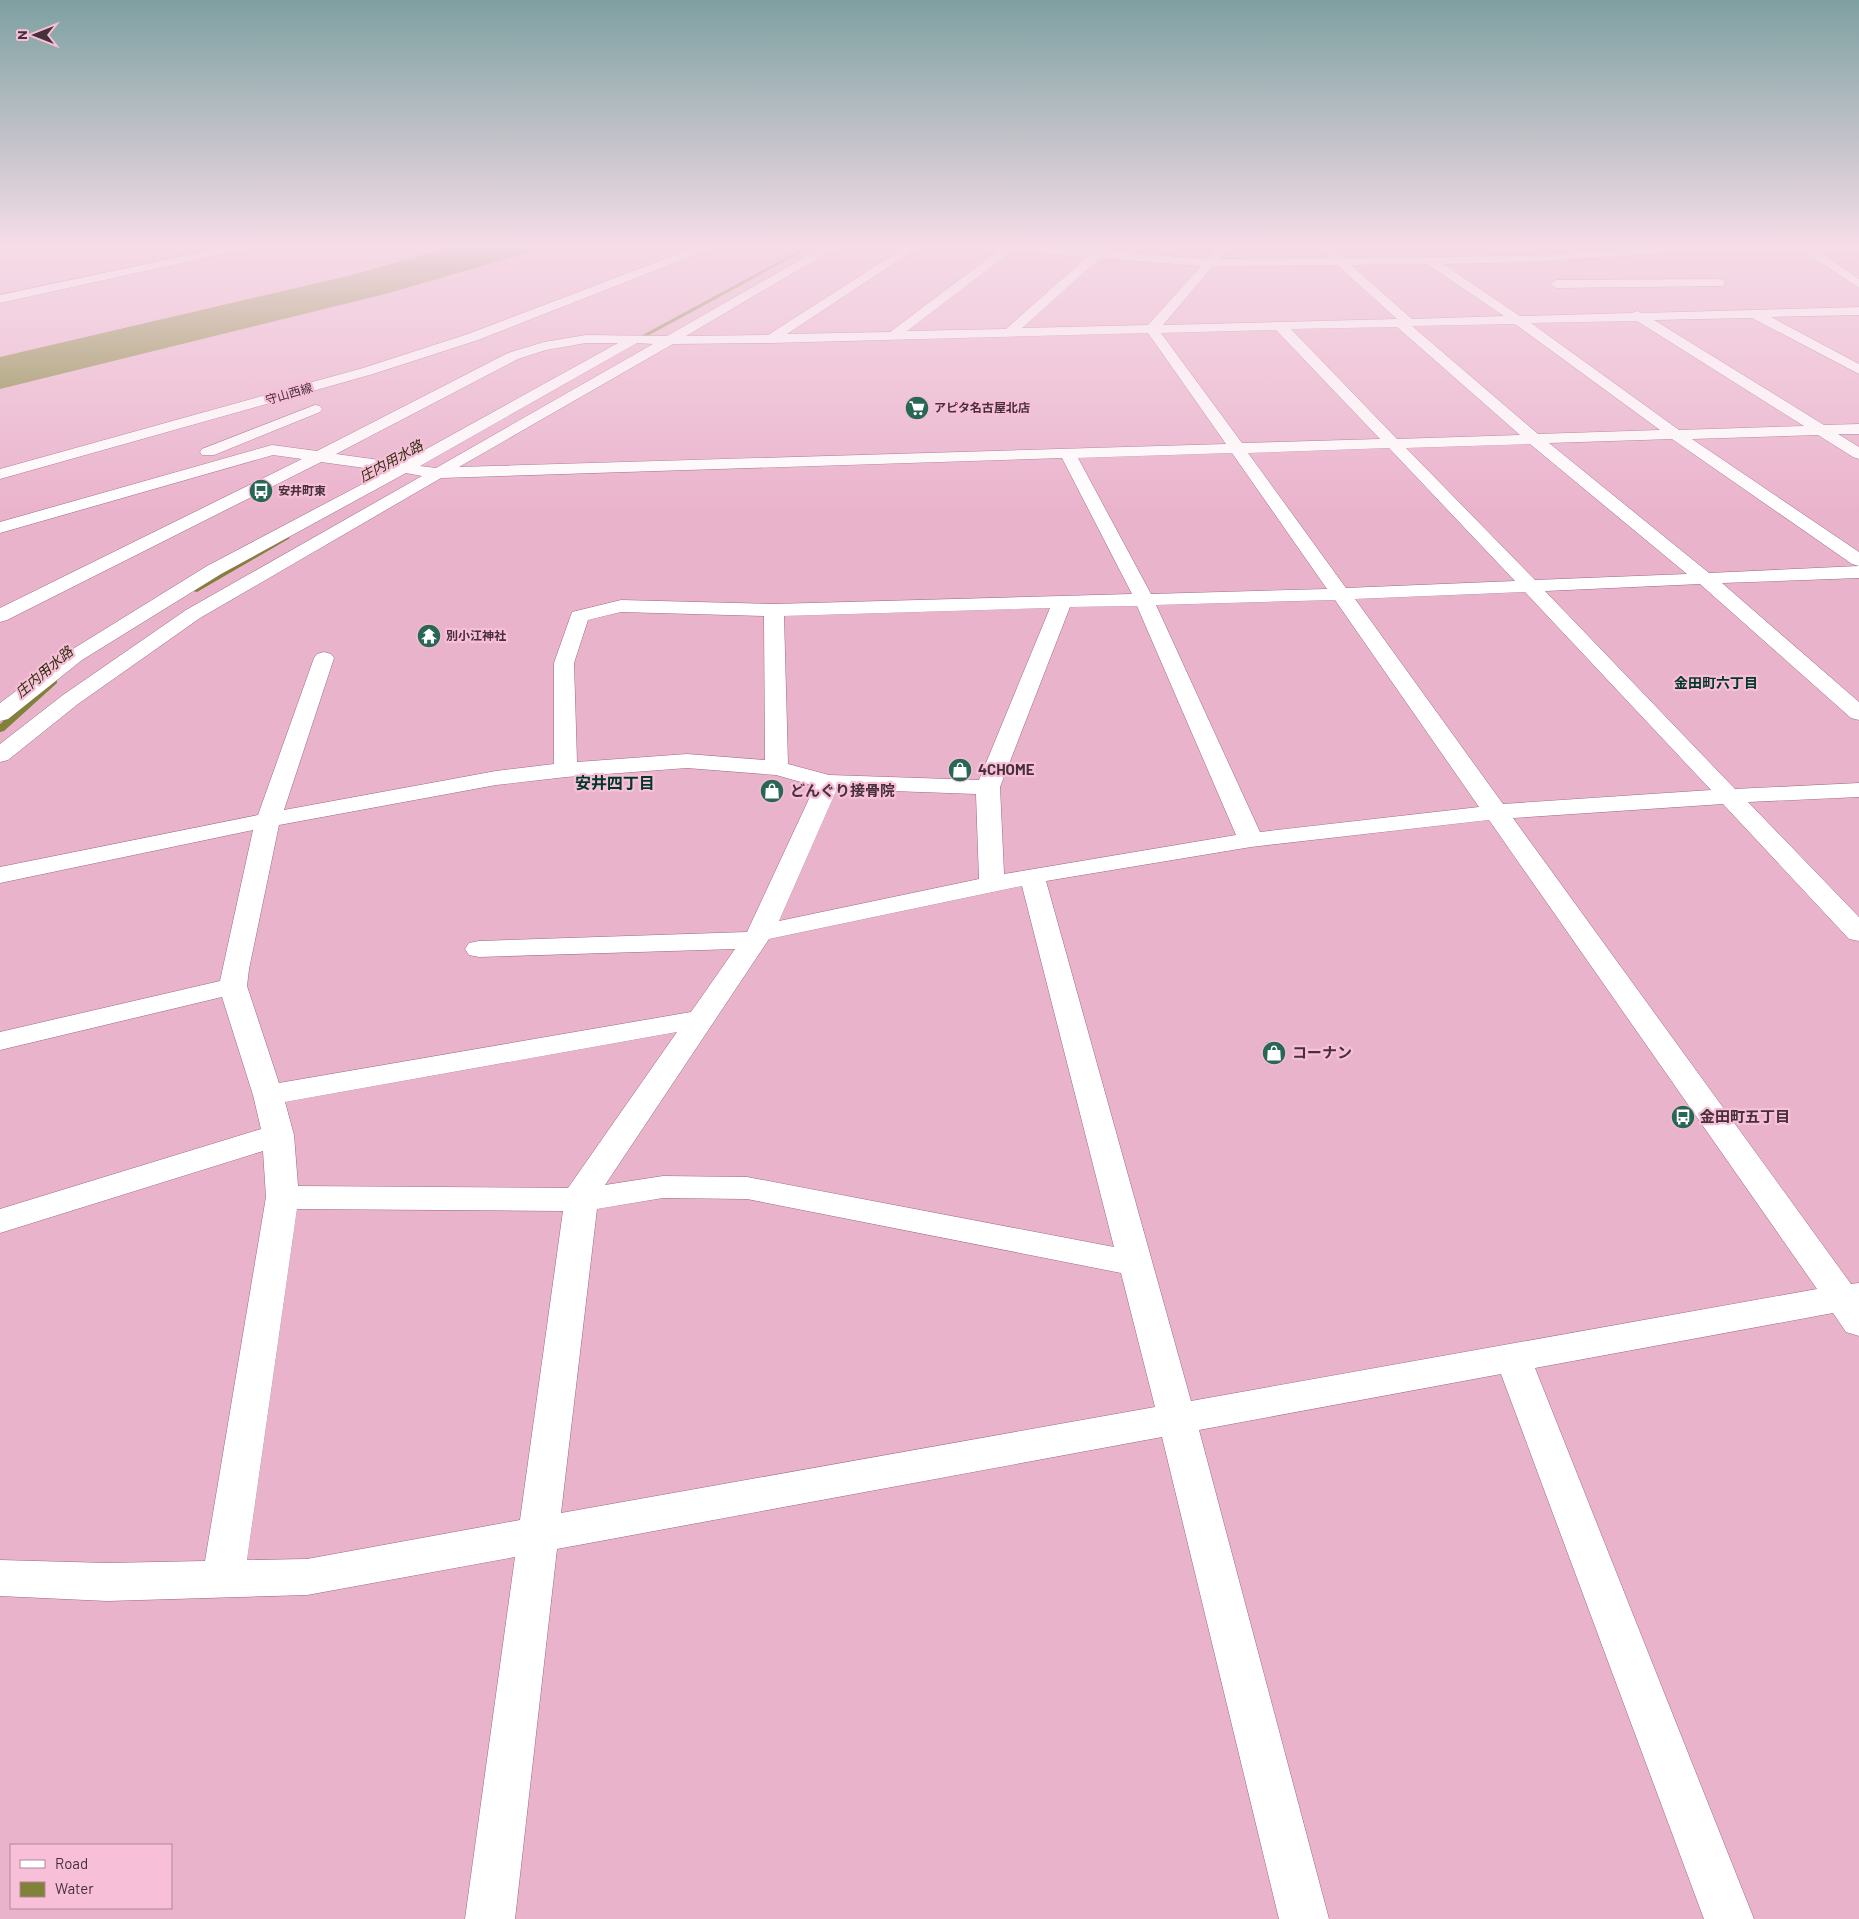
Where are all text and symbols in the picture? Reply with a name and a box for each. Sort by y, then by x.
north arrow [10,10,60,60]
text: N [13,30,30,40]
street label: 守山西線 [264,380,314,406]
supermarket icon: アピタ名古屋北店 [904,395,930,421]
place label: アピタ名古屋北店 [934,400,1030,414]
water label: 庄内用水路 [356,436,426,485]
bus stop icon: 安井町東 [248,478,274,504]
place label: 安井町東 [278,483,326,497]
temple icon: 別小江神社 [416,623,442,649]
place label: 別小江神社 [446,628,506,642]
water label: 庄内用水路 [11,642,77,701]
district label: 金田町六丁目 [1674,674,1758,691]
shop icon: 4CHOME [947,757,973,783]
place label: 4CHOME [978,760,1035,778]
district label: 安井四丁目 [575,773,655,792]
shop icon: どんぐり接骨院 [759,778,785,804]
place label: どんぐり接骨院 [790,781,895,799]
shop icon: コーナン [1261,1040,1287,1066]
place label: コーナン [1292,1043,1352,1061]
bus stop icon: 金田町五丁目 [1670,1104,1696,1130]
place label: 金田町五丁目 [1700,1107,1790,1125]
legend [10,1844,172,1909]
text: Road [55,1854,88,1872]
text: Water [55,1879,94,1897]

